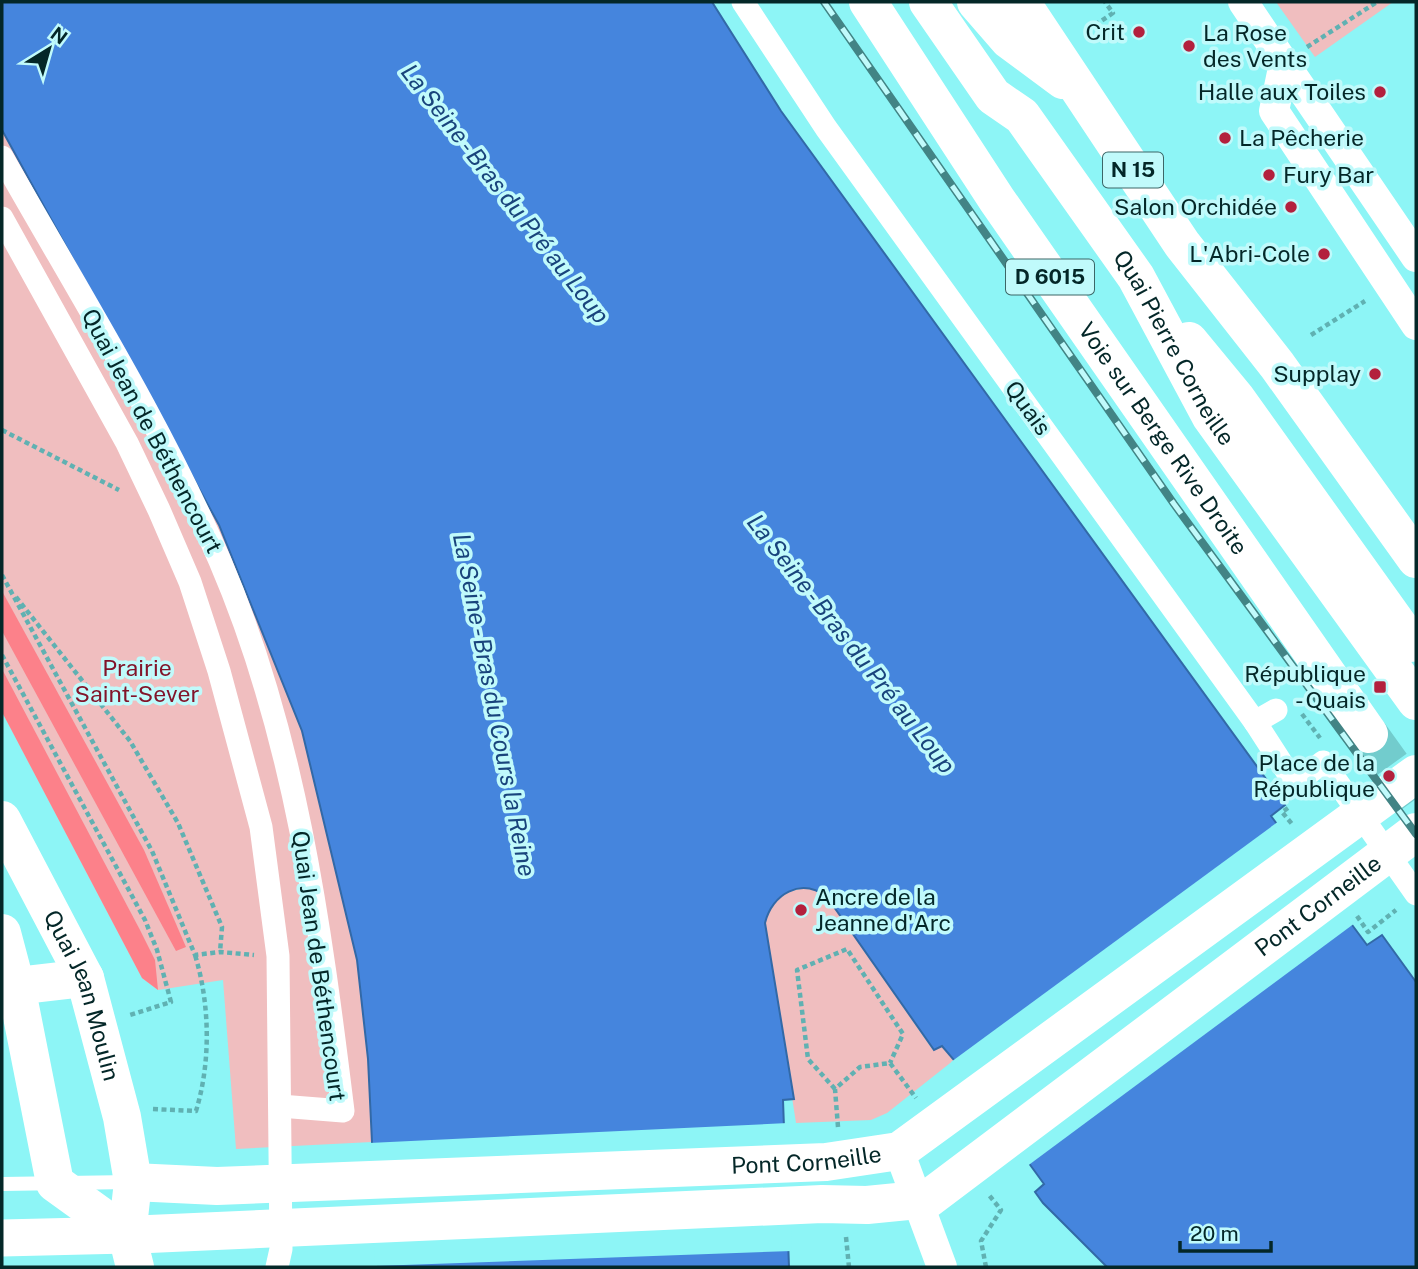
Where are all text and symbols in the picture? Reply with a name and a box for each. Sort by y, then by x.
north arrow [14,14,84,84]
place label: Crit [1086,18,1125,45]
place label: La Rose des Vents [1203,19,1307,72]
text: N [47,22,72,49]
marker: Crit [1131,24,1147,40]
marker: La Rose des Vents [1181,38,1197,54]
water label: La Seine - Bras du Pré au Loup [396,58,616,329]
place label: Halle aux Toiles [1198,78,1366,105]
marker: Halle aux Toiles [1372,84,1388,100]
place label: La Pêcherie [1239,124,1364,151]
marker: La Pêcherie [1217,130,1233,146]
road number: N 15 [1103,152,1163,188]
place label: Fury Bar [1283,161,1374,188]
marker: Fury Bar [1261,167,1277,183]
place label: Salon Orchidée [1114,193,1277,220]
marker: Salon Orchidée [1283,199,1299,215]
place label: L'Abri-Cole [1189,240,1310,267]
street label: Quai Pierre Corneille [1108,244,1241,450]
marker: L'Abri-Cole [1316,246,1332,262]
road number: D 6015 [1006,260,1094,294]
street label: Quai Jean de Béthencourt [76,304,228,558]
street label: Voie sur Berge Rive Droite [1073,317,1254,560]
place label: Supplay [1273,360,1361,387]
marker: Supplay [1367,366,1383,382]
street label: Quais [1000,375,1057,440]
water label: La Seine - Bras du Pré au Loup [742,508,962,779]
water label: La Seine - Bras du Cours la Reine [448,531,542,879]
park label: Prairie Saint-Sever [75,654,199,707]
place label: République - Quais [1244,660,1366,713]
marker: République - Quais [1372,679,1388,695]
place label: Place de la République [1253,749,1375,802]
marker: Place de la République [1381,768,1397,784]
street label: Quai Jean de Béthencourt [287,829,352,1103]
street label: Pont Corneille [1249,849,1386,961]
place label: Ancre de la Jeanne d'Arc [815,883,951,936]
marker: Ancre de la Jeanne d'Arc [793,902,809,918]
street label: Quai Jean Moulin [39,905,126,1084]
street label: Pont Corneille [731,1140,883,1179]
scale bar [1180,1210,1271,1254]
text: 20 m [1190,1221,1239,1246]

